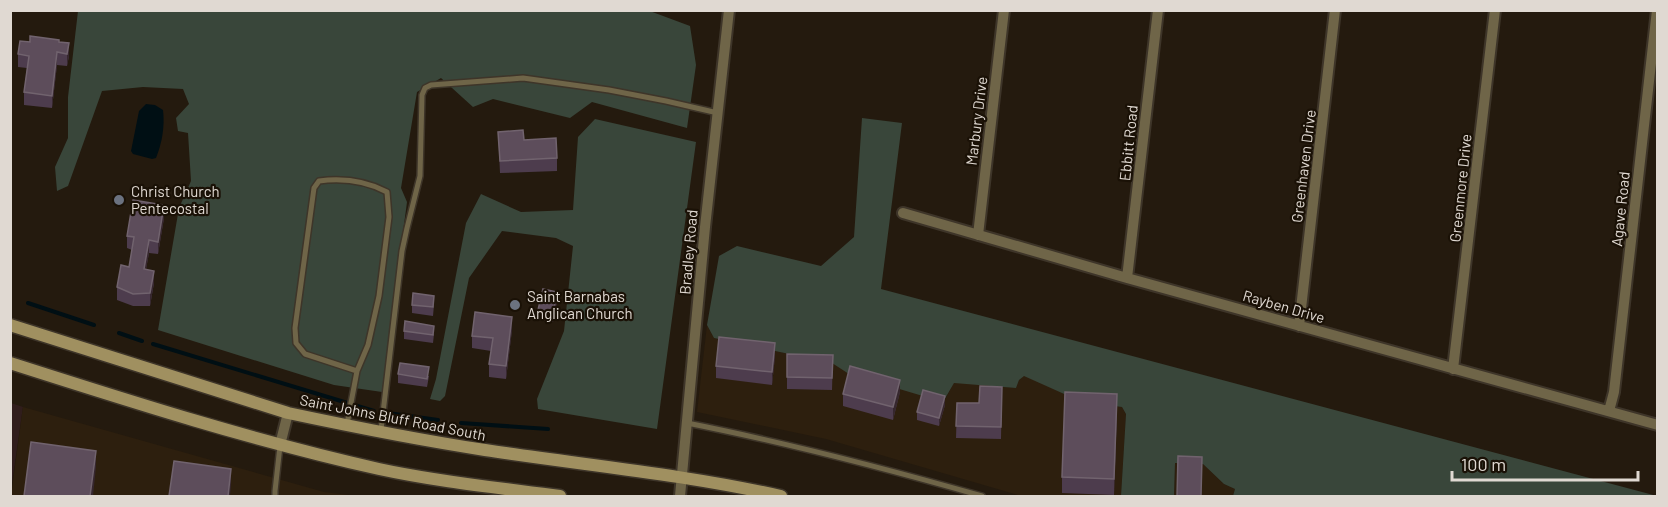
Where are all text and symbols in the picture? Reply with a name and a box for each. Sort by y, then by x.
street label: Marbury Drive [962,76,990,166]
street label: Ebbitt Road [1115,104,1141,182]
street label: Greenhaven Drive [1287,108,1319,224]
street label: Greenmore Drive [1445,133,1475,243]
street label: Agave Road [1607,171,1633,247]
place label: Christ Church Pentecostal [131,182,220,217]
marker: Christ Church Pentecostal [112,193,126,207]
street label: Bradley Road [675,209,701,295]
street label: Rayben Drive [1241,286,1327,326]
place label: Saint Barnabas Anglican Church [527,287,633,322]
marker: Saint Barnabas Anglican Church [508,298,522,312]
street label: Saint Johns Bluff Road South [298,390,488,444]
scale bar [1452,444,1638,482]
text: 100 m [1461,453,1506,475]

